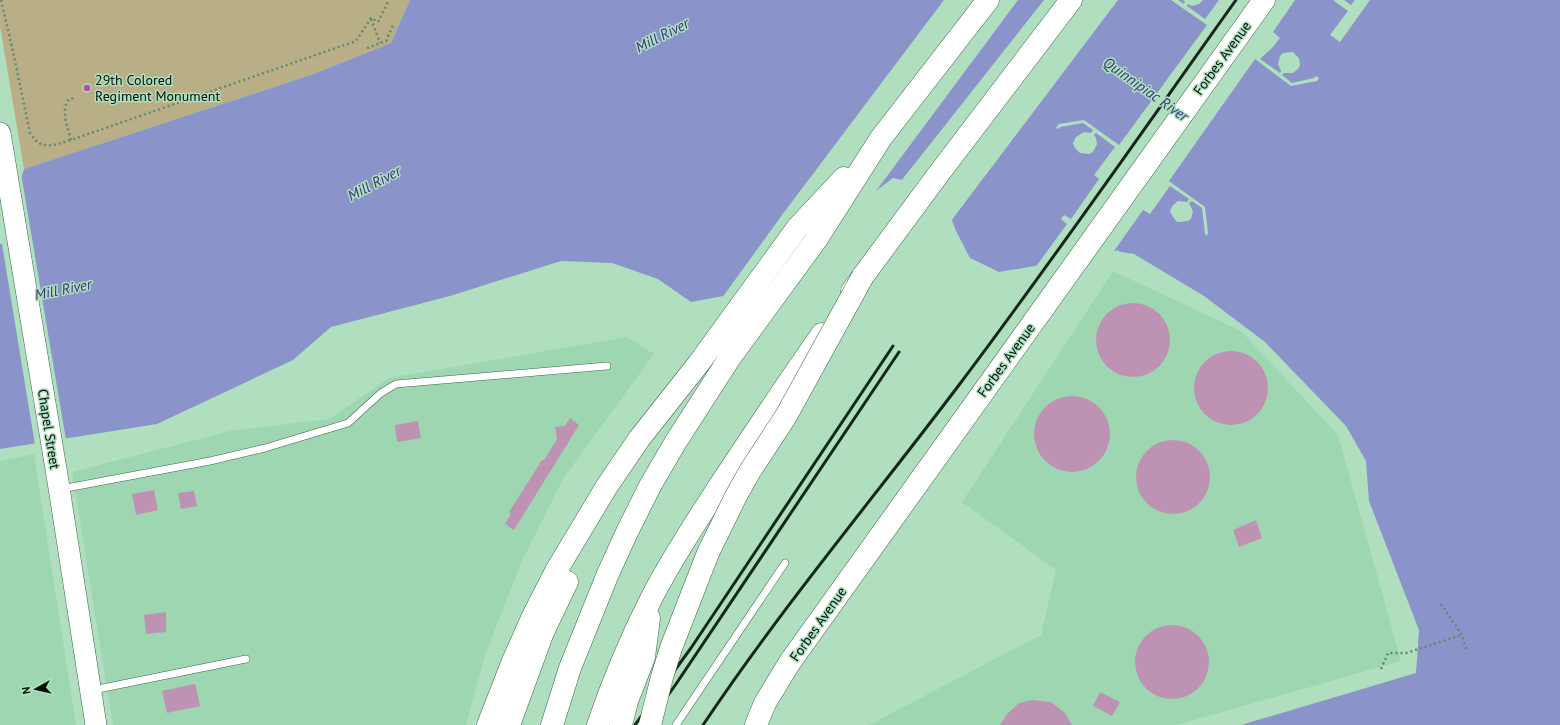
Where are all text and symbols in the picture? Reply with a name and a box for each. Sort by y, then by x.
water label: Mill River [632,13,693,57]
street label: Forbes Avenue [1189,17,1255,99]
water label: Quinnipiac River [1100,53,1193,126]
place label: 29th Colored Regiment Monument [95,71,220,105]
marker: 29th Colored Regiment Monument [82,83,92,93]
water label: Mill River [344,161,405,205]
water label: Mill River [33,274,94,304]
street label: Forbes Avenue [973,319,1039,401]
street label: Chapel Street [34,388,64,471]
street label: Forbes Avenue [786,583,850,665]
north arrow [16,669,56,709]
text: N [19,686,34,695]

